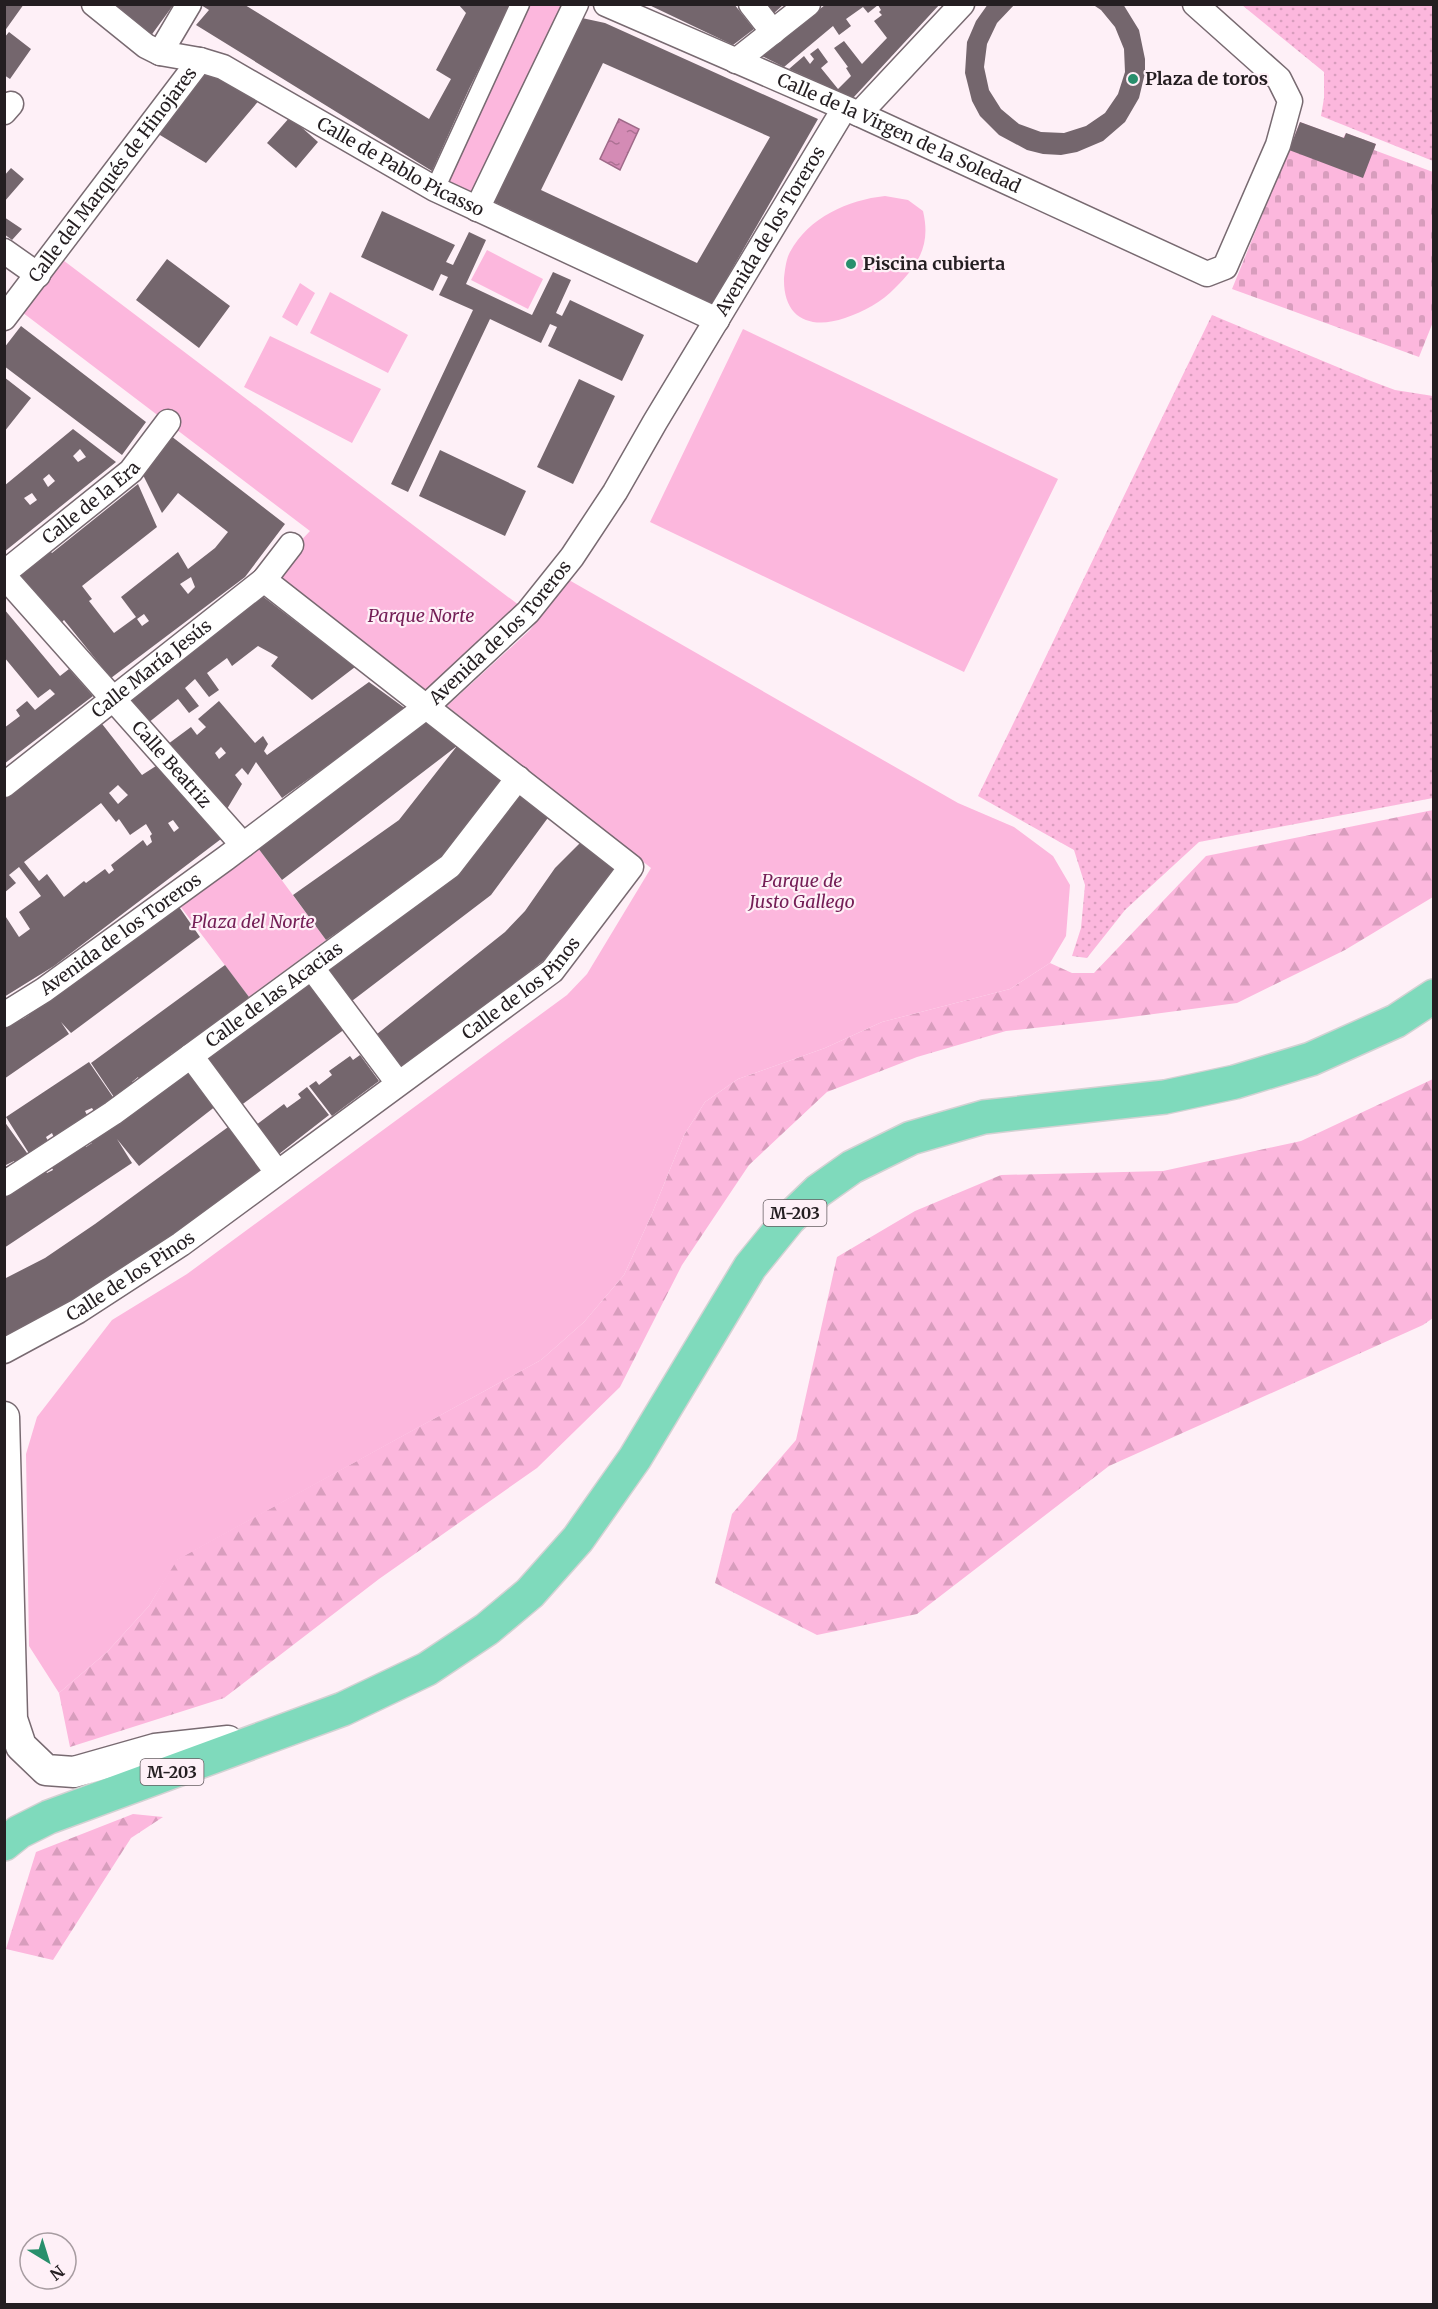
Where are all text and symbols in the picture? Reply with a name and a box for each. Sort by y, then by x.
street label: Calle del Marqués de Hinojares [23,62,202,287]
place label: Plaza de toros [1145,67,1268,90]
street label: Calle de la Virgen de la Soledad [774,68,1025,198]
marker: Plaza de toros [1126,72,1140,86]
street label: Calle de Pablo Picasso [313,112,488,221]
street label: Avenida de los Toreros [709,142,830,321]
place label: Piscina cubierta [863,252,1005,275]
marker: Piscina cubierta [844,257,858,271]
street label: Calle de la Era [37,456,145,549]
street label: Avenida de los Toreros [423,555,576,710]
park label: Parque Norte [368,604,474,627]
street label: Calle María Jesús [87,614,216,723]
street label: Calle Beatriz [127,716,217,813]
street label: Avenida de los Toreros [34,868,206,1001]
park label: Parque de Justo Gallego [747,869,855,913]
park label: Plaza del Norte [191,910,315,933]
street label: Calle de los Pinos [457,932,585,1045]
street label: Calle de las Acacias [201,936,347,1052]
road number: M-203 [764,1200,826,1226]
street label: Calle de los Pinos [62,1226,199,1326]
road number: M-203 [140,1759,204,1785]
north arrow [18,2231,78,2291]
text: N [46,2261,68,2285]

